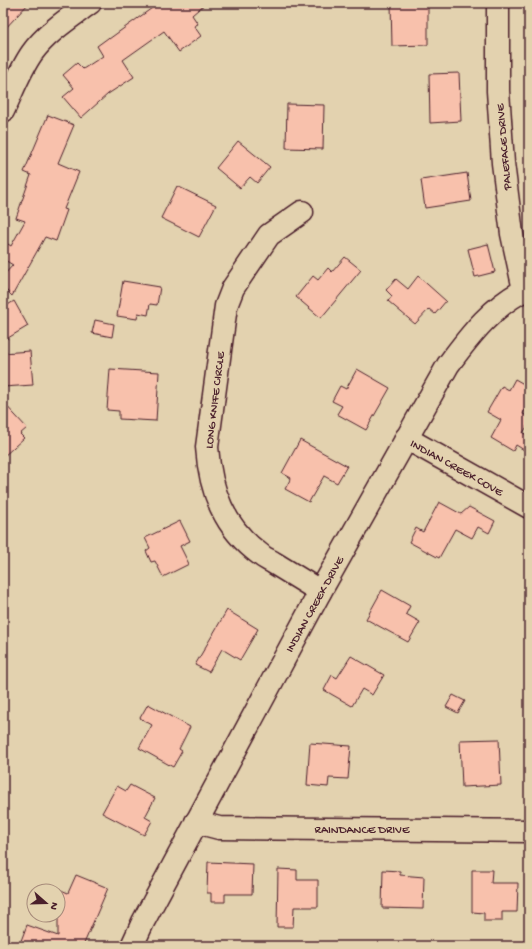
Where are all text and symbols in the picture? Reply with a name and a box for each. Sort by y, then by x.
street label: PALEFACE DRIVE [494,102,516,192]
street label: LONG KNIFE CIRCLE [203,350,229,450]
street label: INDIAN CREEK COVE [407,437,505,500]
street label: INDIAN CREEK DRIVE [284,554,348,655]
street label: RAINDANCE DRIVE [315,824,410,838]
north arrow [26,883,66,923]
text: N [47,900,60,911]

